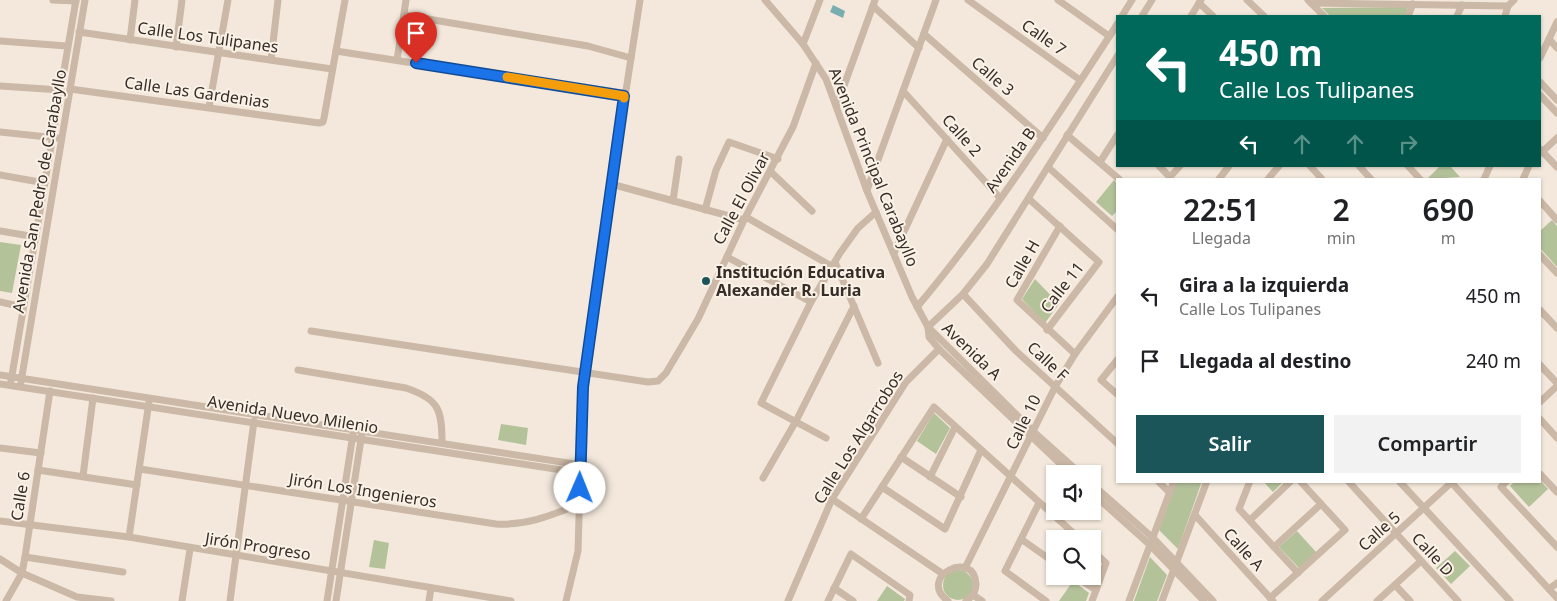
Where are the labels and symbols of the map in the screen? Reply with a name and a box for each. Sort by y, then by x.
pin [395,12,437,63]
street label: Calle 7 [1017,14,1071,60]
street label: Calle Los Tulipanes [136,16,280,58]
street label: Calle 3 [967,51,1019,101]
street label: Avenida Principal Carabayllo [824,64,924,270]
street label: Avenida San Pedro de Carabayllo [7,67,71,315]
street label: Calle Las Gardenias [123,71,271,113]
street label: Calle 2 [937,109,987,161]
street label: Avenida B [980,123,1040,197]
street label: Calle El Olivar [707,147,775,248]
street label: Calle H [999,236,1045,292]
street label: Calle 11 [1035,257,1089,317]
place label: Institución Educativa Alexander R. Luria [716,261,885,301]
marker: Institución Educativa Alexander R. Luria [700,275,712,287]
street label: Avenida A [938,317,1007,385]
street label: Calle F [1023,336,1073,386]
street label: Calle Los Algarrobos [808,366,908,508]
street label: Avenida Nuevo Milenio [206,390,380,438]
street label: Calle 10 [1000,391,1046,453]
position arrow [553,461,605,513]
street label: Jirón Los Ingenieros [286,467,438,513]
street label: Calle 6 [5,470,35,522]
street label: Calle 5 [1353,506,1405,556]
street label: Calle A [1219,523,1270,576]
street label: Jirón Progreso [202,526,312,565]
street label: Calle D [1407,527,1459,581]

